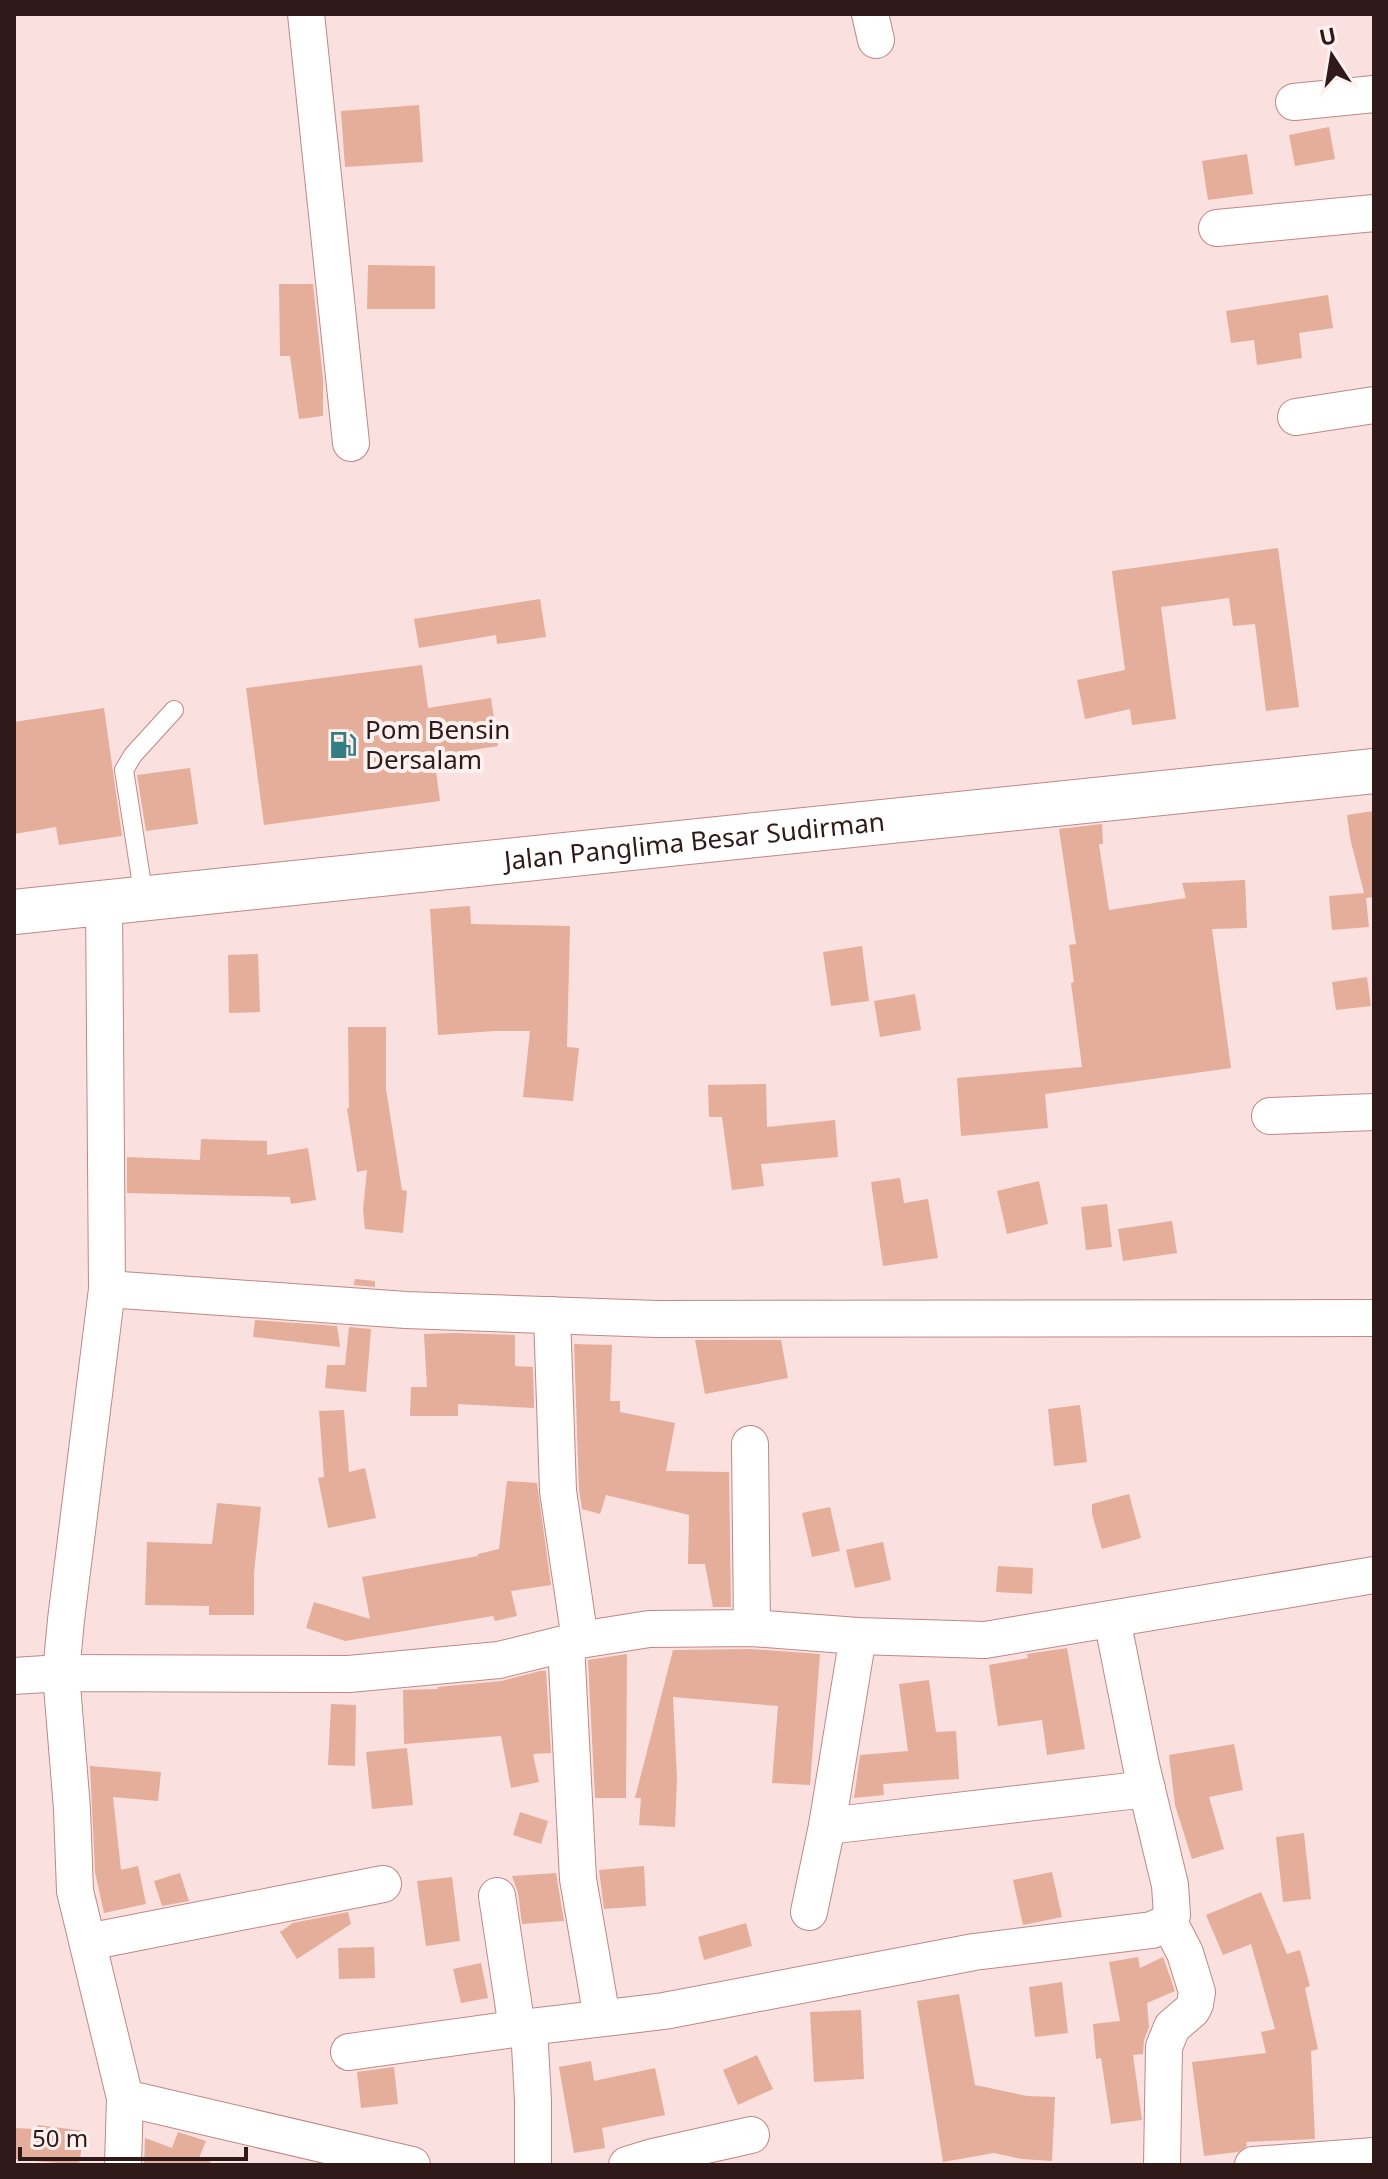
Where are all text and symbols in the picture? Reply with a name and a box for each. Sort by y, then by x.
north arrow [1292,16,1372,96]
text: U [1316,19,1339,52]
place label: Pom Bensin Dersalam [365,711,510,777]
fuel station icon: Pom Bensin Dersalam [328,730,358,760]
street label: Jalan Panglima Besar Sudirman [499,803,886,878]
scale bar [20,2111,246,2161]
text: 50 m [32,2121,88,2154]

